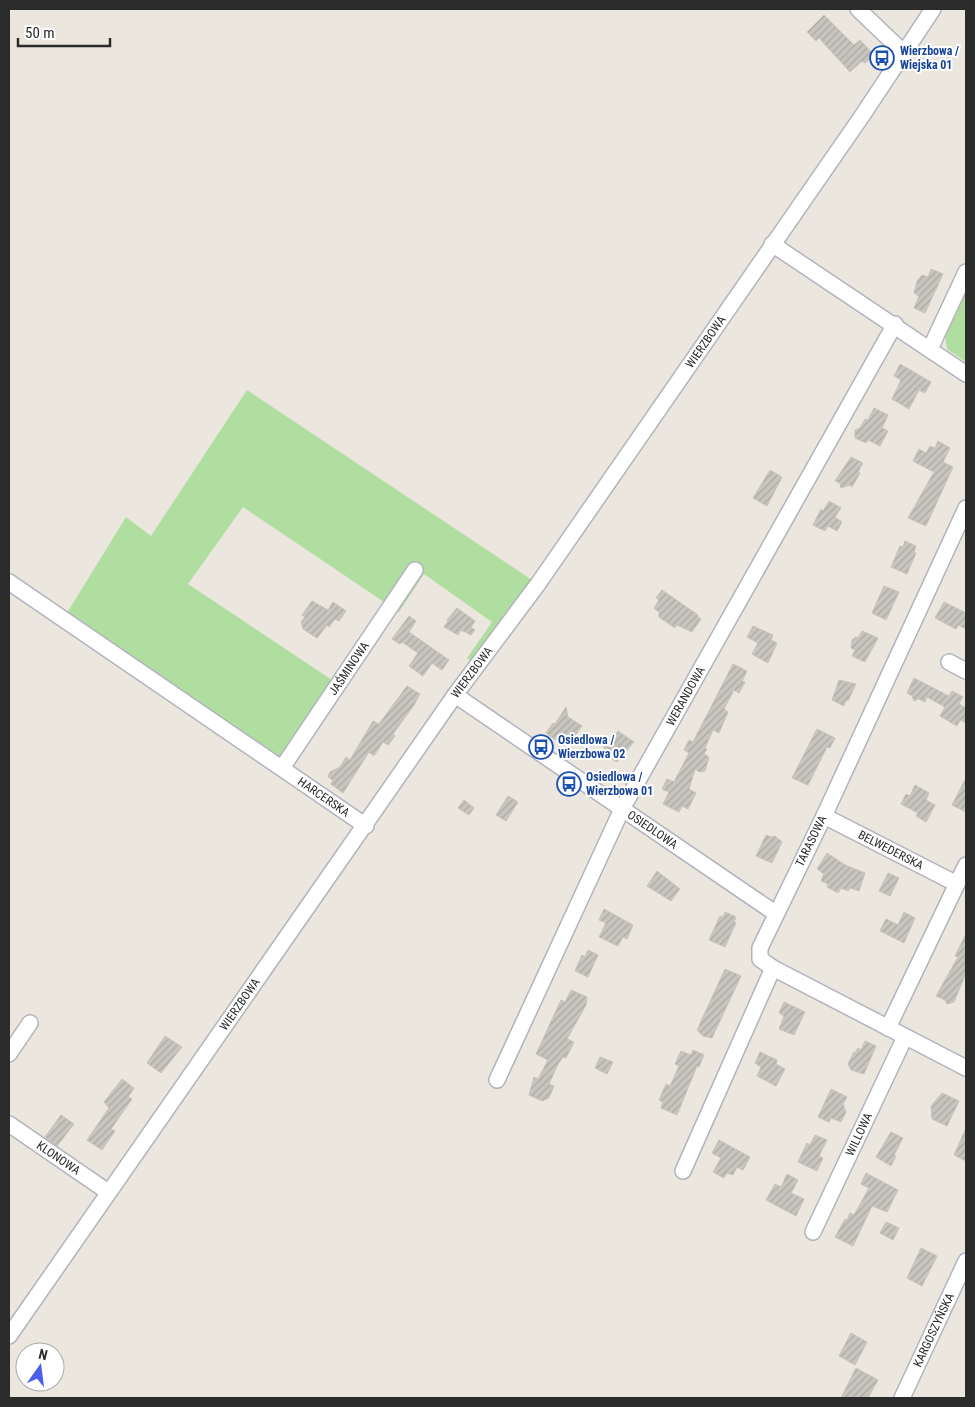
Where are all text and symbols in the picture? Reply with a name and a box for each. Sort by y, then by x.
scale bar [18,15,110,47]
text: 50 m [25,24,55,42]
place label: Wierzbowa / Wiejska 01 [900,44,959,72]
bus stop icon: Wierzbowa / Wiejska 01 [869,45,895,71]
street label: WIERZBOWA [683,313,729,371]
street label: JAŚMINOWA [326,639,372,698]
street label: WIERZBOWA [448,644,496,701]
street label: WERANDOWA [663,664,708,728]
place label: Osiedlowa / Wierzbowa 02 [558,733,625,761]
bus stop icon: Osiedlowa / Wierzbowa 02 [528,734,554,760]
place label: Osiedlowa / Wierzbowa 01 [586,770,653,798]
bus stop icon: Osiedlowa / Wierzbowa 01 [556,771,582,797]
street label: HARCERSKA [295,774,352,820]
street label: OSIEDLOWA [625,808,680,852]
street label: TARASOWA [793,813,829,869]
street label: BELWEDERSKA [856,828,926,873]
street label: WIERZBOWA [217,976,263,1033]
street label: WILLOWA [843,1110,875,1158]
street label: KLONOWA [34,1138,83,1178]
street label: KARGOSZYŃSKA [910,1291,957,1369]
north arrow [15,1342,65,1392]
text: N [37,1346,49,1363]

